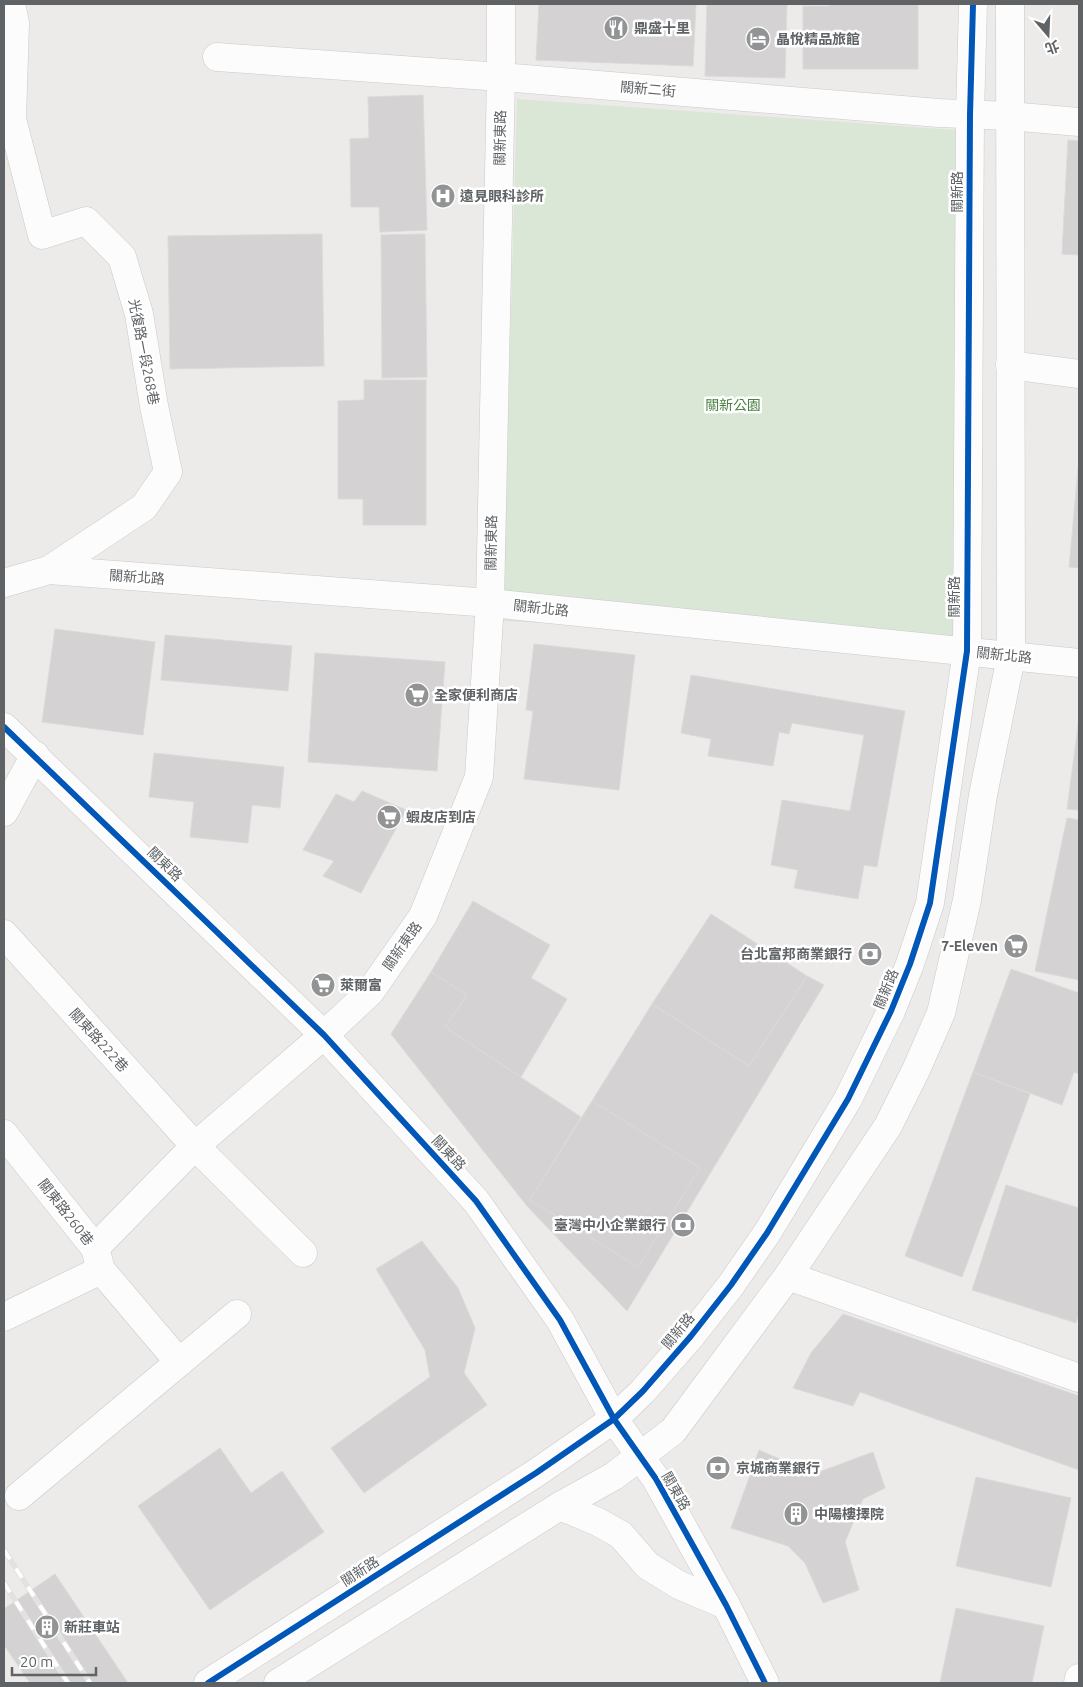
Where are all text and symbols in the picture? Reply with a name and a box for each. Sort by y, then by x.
north arrow [1023,10,1073,60]
restaurant icon: 鼎盛十里 [603,15,629,41]
place label: 鼎盛十里 [634,20,690,36]
hotel icon: 晶悅精品旅館 [745,26,771,52]
place label: 晶悅精品旅館 [776,31,860,47]
text: 北 [1043,37,1061,57]
street label: 關新二街 [619,79,677,99]
street label: 關新東路 [492,110,508,166]
street label: 關新路 [949,171,965,213]
hospital icon: 遠見眼科診所 [430,183,456,209]
place label: 遠見眼科診所 [460,188,544,204]
street label: 光復路一段268巷 [126,298,162,406]
park label: 關新公園 [705,397,761,413]
street label: 關新東路 [483,515,499,571]
street label: 關新北路 [109,567,165,587]
street label: 關新路 [946,576,962,618]
street label: 關新北路 [512,597,570,619]
street label: 關新北路 [975,644,1033,666]
supermarket icon: 全家便利商店 [404,682,430,708]
place label: 全家便利商店 [434,687,518,703]
supermarket icon: 蝦皮店到店 [376,804,402,830]
place label: 蝦皮店到店 [406,809,476,825]
street label: 關東路 [144,844,186,884]
street label: 關新東路 [379,918,425,974]
supermarket icon: 7-Eleven [1003,933,1029,959]
place label: 7-Eleven [941,938,998,954]
bank icon: 台北富邦商業銀行 [857,941,883,967]
place label: 台北富邦商業銀行 [740,946,852,962]
street label: 關新路 [871,967,901,1011]
supermarket icon: 萊爾富 [310,972,336,998]
place label: 萊爾富 [340,977,382,993]
street label: 關東路222巷 [66,1005,132,1075]
street label: 關東路 [429,1132,469,1174]
street label: 關東路260巷 [35,1176,97,1248]
bank icon: 臺灣中小企業銀行 [670,1212,696,1238]
place label: 臺灣中小企業銀行 [554,1217,666,1233]
street label: 關新路 [658,1310,698,1352]
bank icon: 京城商業銀行 [705,1455,731,1481]
place label: 京城商業銀行 [736,1460,820,1476]
street label: 關東路 [659,1469,693,1513]
building icon: 中陽樓擇院 [783,1501,809,1527]
place label: 中陽樓擇院 [814,1506,884,1522]
street label: 關新路 [338,1553,382,1589]
building icon: 新莊車站 [34,1614,60,1640]
place label: 新莊車站 [64,1619,120,1635]
scale bar [12,1644,96,1676]
text: 20 m [20,1653,53,1670]

